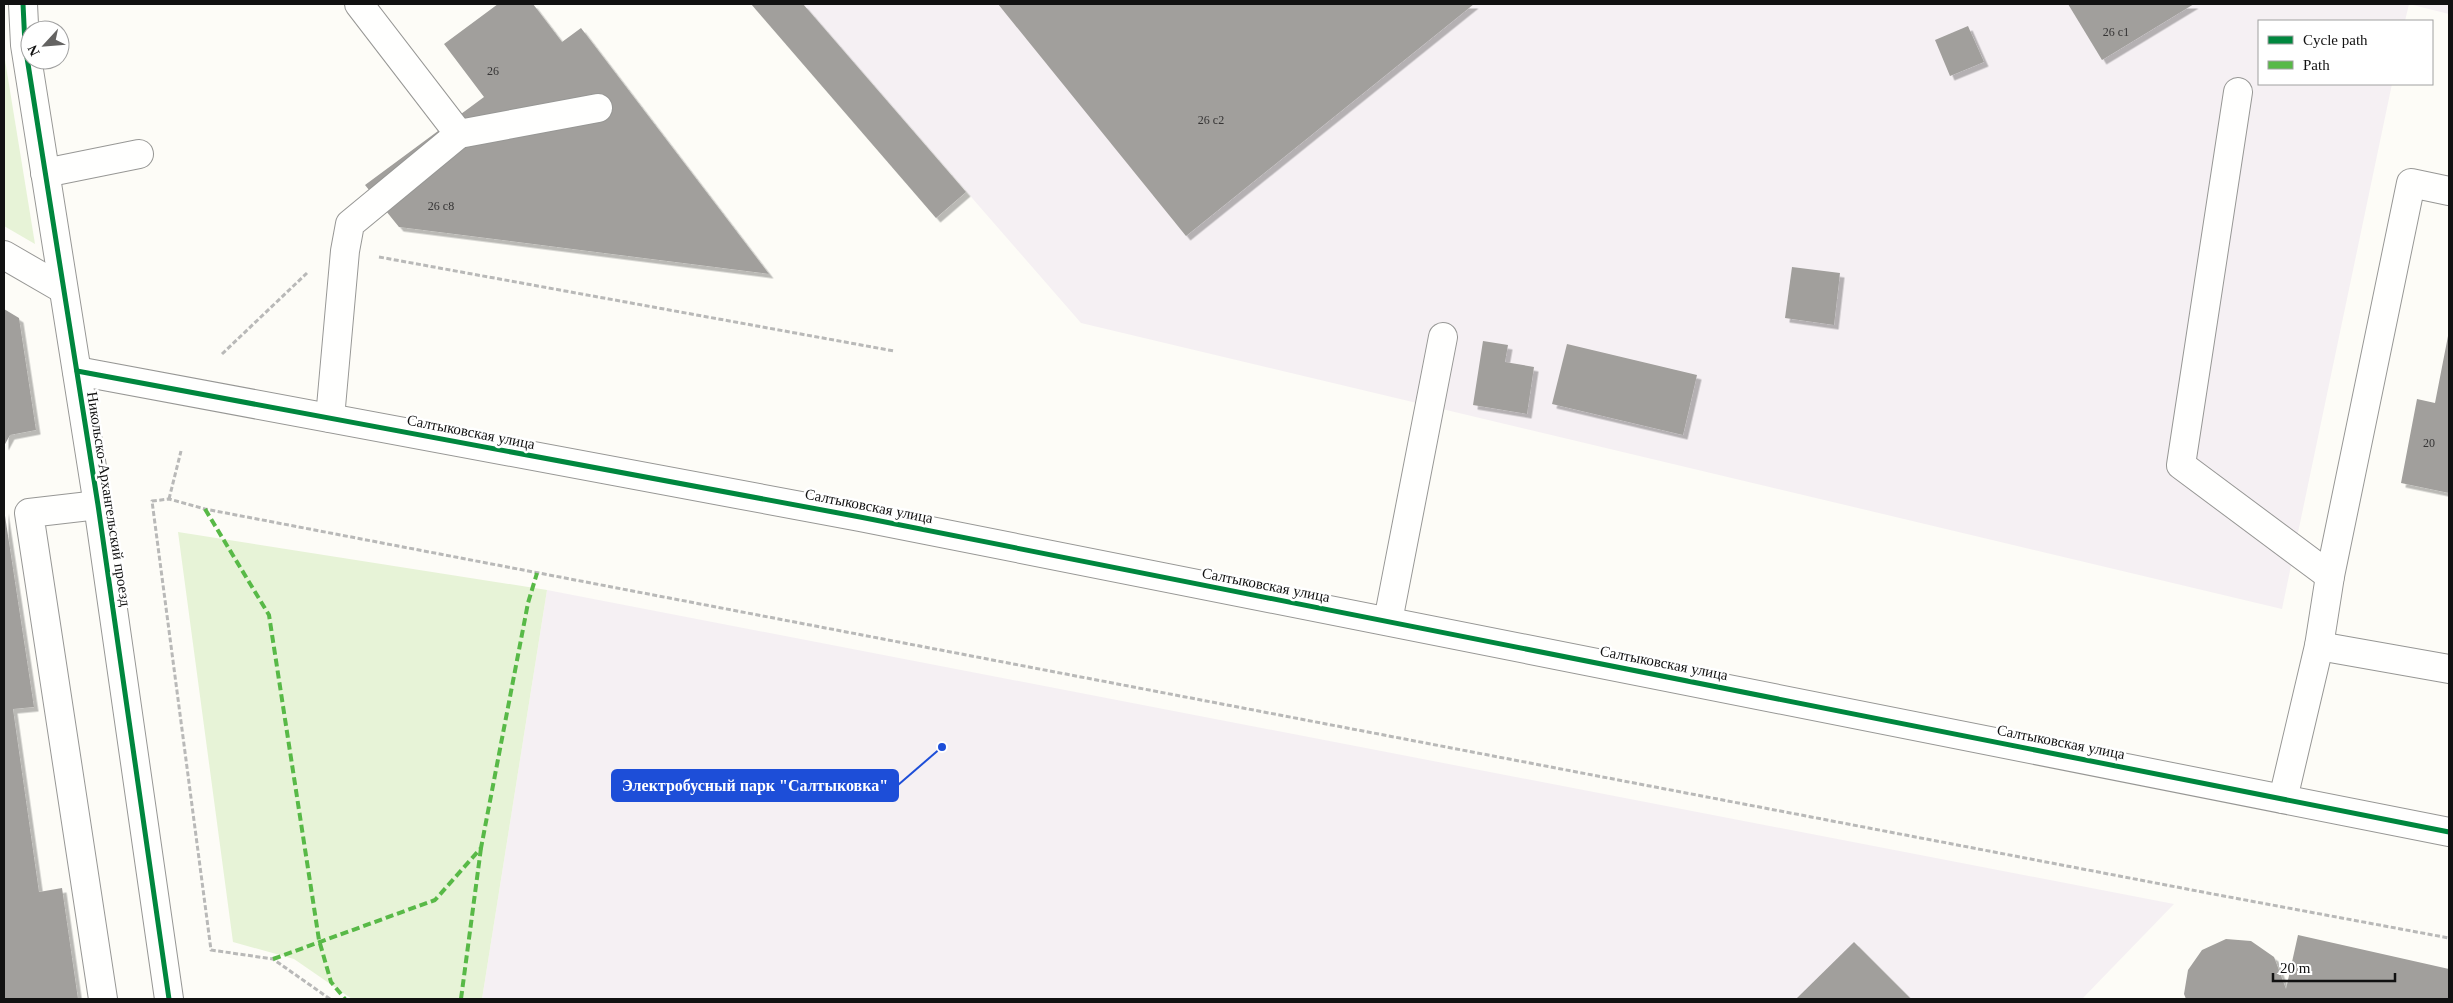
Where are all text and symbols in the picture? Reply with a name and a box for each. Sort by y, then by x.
north arrow [20,20,70,70]
legend [2258,20,2433,85]
house number: 26 с1 [2103,25,2129,39]
text: Cycle path [2303,32,2368,48]
text: N [25,43,43,58]
text: Path [2303,57,2330,73]
house number: 26 [487,64,499,78]
house number: 26 с2 [1198,113,1224,127]
house number: 26 с8 [428,199,454,213]
street label: Никольско-Архангельский проезд [84,391,134,608]
street label: Салтыковская улица [406,412,537,452]
house number: 20 [2423,436,2435,450]
street label: Салтыковская улица [804,486,935,526]
street label: Салтыковская улица [1201,565,1332,605]
street label: Салтыковская улица [1599,643,1730,683]
street label: Салтыковская улица [1996,722,2127,762]
callout: Электробусный парк "Салтыковка" [612,770,898,801]
text: Электробусный парк "Салтыковка" [622,777,888,795]
scale bar [2273,950,2396,982]
text: 20 m [2280,960,2311,976]

